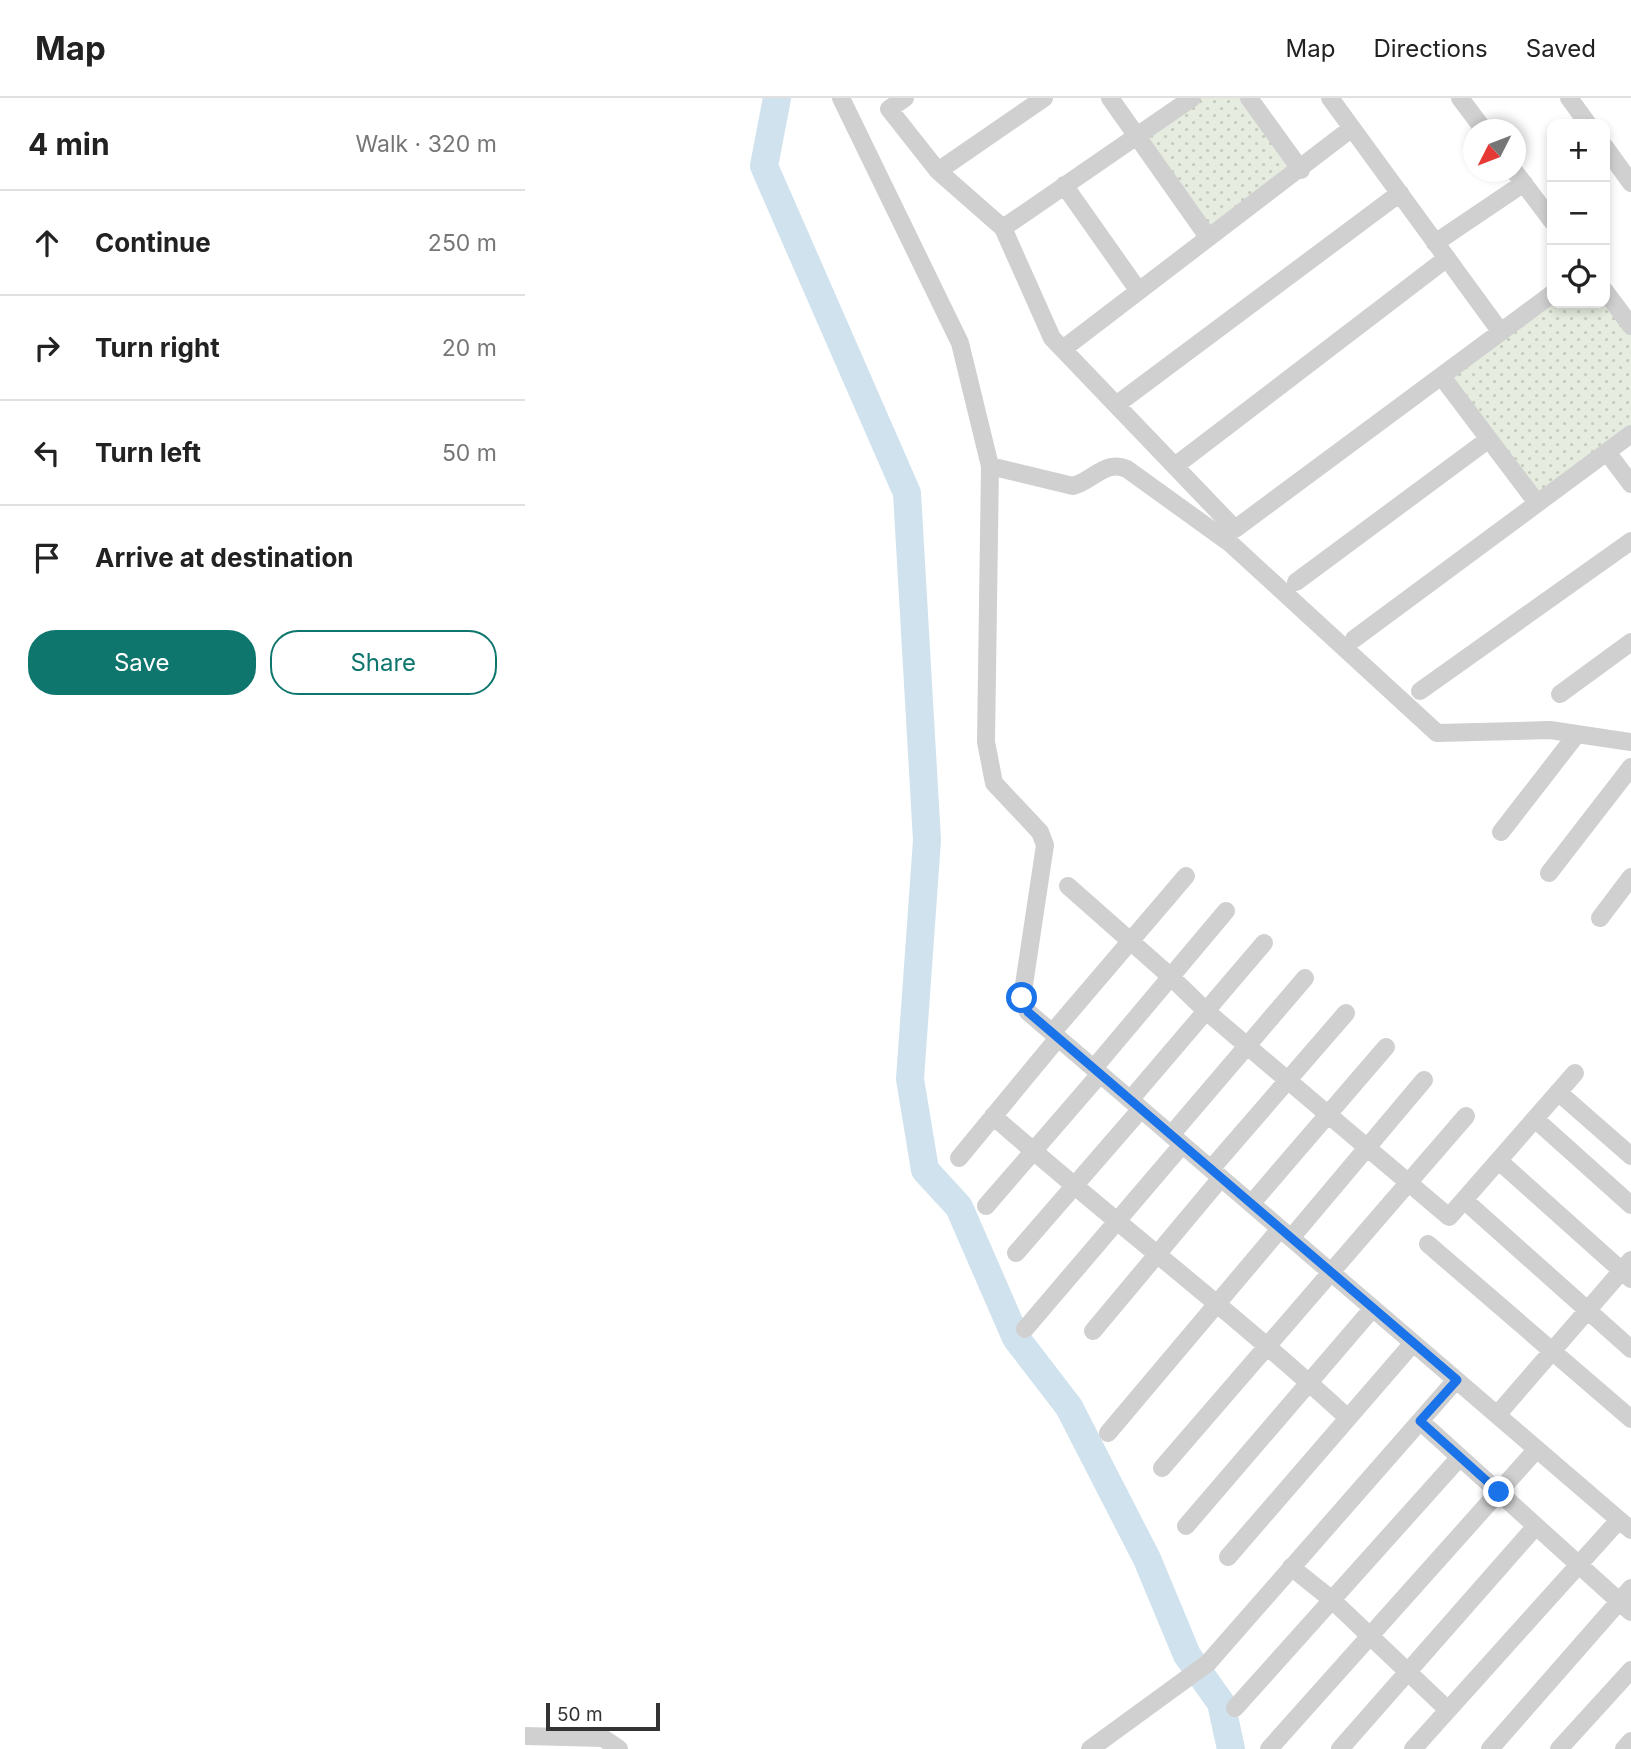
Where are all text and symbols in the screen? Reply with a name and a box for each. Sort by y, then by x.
text: Map [35,28,106,68]
text: Map [1286,34,1335,63]
text: Directions [1373,34,1488,63]
text: Saved [1526,34,1596,63]
north arrow [1463,119,1526,182]
map controls [1547,119,1610,308]
button: + [1547,119,1610,182]
text: 4 min [28,126,110,162]
text: Walk · 320 m [355,130,497,158]
button: − [1547,182,1610,245]
icon: ahead [28,224,66,262]
text: Continue [95,227,211,258]
text: 250 m [428,229,497,257]
button: locate [1547,245,1610,308]
icon: right [28,329,66,367]
text: Turn right [95,332,220,363]
text: 20 m [442,334,497,362]
icon: left [28,434,66,472]
text: Turn left [95,437,201,468]
text: 50 m [442,439,497,467]
icon: arrive [28,539,66,577]
text: Arrive at destination [95,542,354,573]
button: Save [28,630,256,695]
button: Share [270,630,497,695]
route start [1006,982,1037,1013]
route end [1483,1476,1514,1507]
scale bar [546,1700,660,1732]
text: 50 m [557,1703,603,1726]

